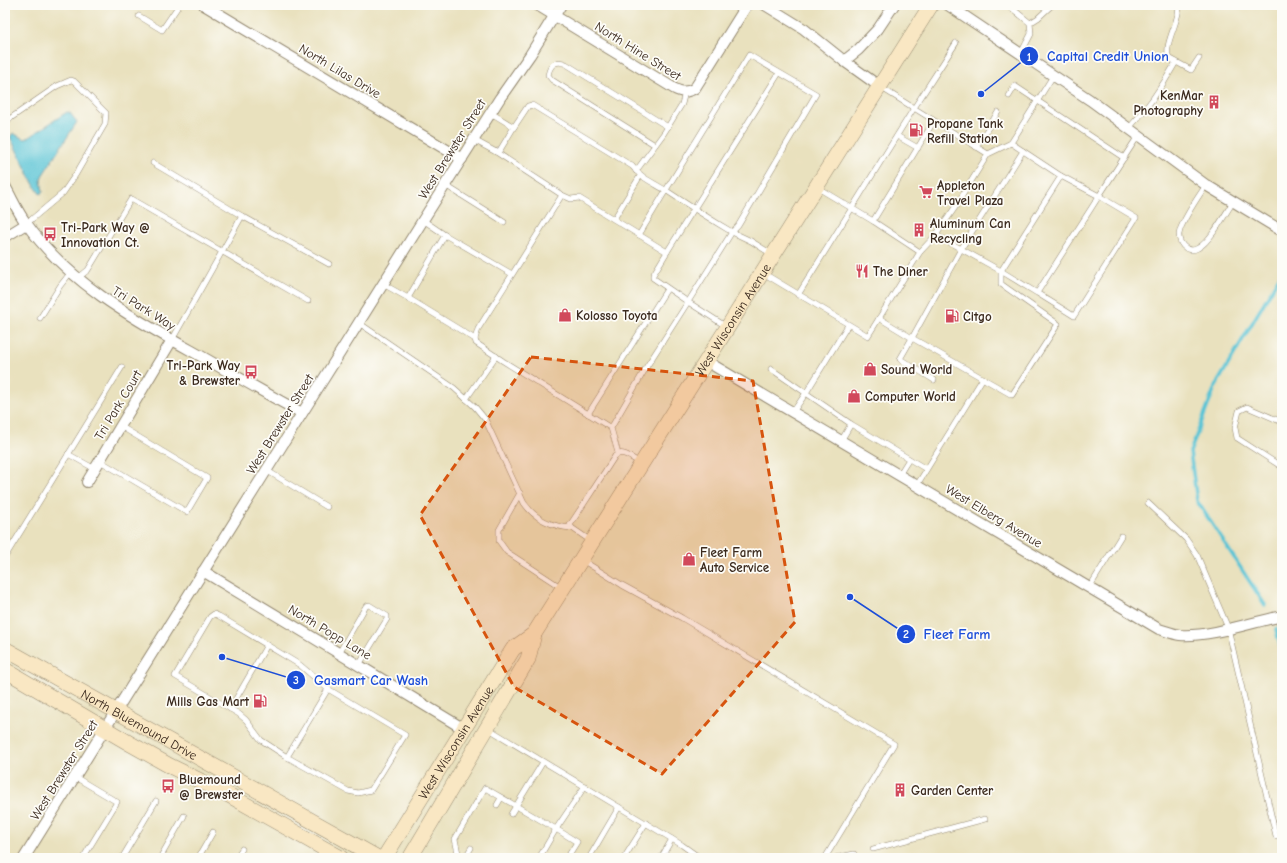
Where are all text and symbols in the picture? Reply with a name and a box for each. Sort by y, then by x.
street label: North Hine Street [592,19,685,84]
street label: North Lilas Drive [297,41,384,101]
callout: Capital Credit Union [1019,43,1177,69]
text: Capital Credit Union [1047,48,1169,65]
text: 1 [1027,50,1032,64]
place label: KenMar Photography [1133,88,1204,118]
building icon: KenMar Photography [1206,94,1222,110]
street label: West Brewster Street [415,95,489,202]
place label: Propane Tank Refill Station [927,116,1004,146]
fuel station icon: Propane Tank Refill Station [908,122,924,138]
place label: Appleton Travel Plaza [937,178,1003,208]
supermarket icon: Appleton Travel Plaza [918,184,934,200]
place label: Aluminum Can Recycling [930,216,1011,246]
place label: Tri-Park Way @ Innovation Ct. [61,220,150,250]
building icon: Aluminum Can Recycling [911,222,927,238]
bus stop icon: Tri-Park Way @ Innovation Ct. [42,226,58,242]
street label: West Wisconsin Avenue [691,260,774,378]
restaurant icon: The Diner [854,263,870,279]
place label: The Diner [873,264,928,279]
street label: Tri Park Way [110,283,178,333]
shop icon: Kolosso Toyota [557,307,573,323]
place label: Kolosso Toyota [576,308,658,323]
fuel station icon: Citgo [944,308,960,324]
place label: Citgo [963,309,992,324]
place label: Tri-Park Way & Brewster [167,358,241,388]
shop icon: Sound World [862,361,878,377]
place label: Sound World [881,362,952,377]
bus stop icon: Tri-Park Way & Brewster [243,364,259,380]
street label: Tri Park Court [91,366,145,443]
street label: West Brewster Street [243,370,317,477]
shop icon: Computer World [846,388,862,404]
place label: Computer World [865,389,956,404]
street label: West Elberg Avenue [943,481,1045,551]
place label: Fleet Farm Auto Service [700,545,770,575]
shop icon: Fleet Farm Auto Service [681,551,697,567]
street label: North Popp Lane [286,601,375,663]
callout: Fleet Farm [896,621,999,647]
text: Fleet Farm [924,626,990,643]
text: 2 [903,627,909,641]
callout: Gasmart Car Wash [286,667,436,693]
text: Gasmart Car Wash [314,672,428,689]
text: 3 [293,673,299,687]
street label: West Wisconsin Avenue [415,683,496,801]
street label: North Bluemound Drive [79,686,200,763]
fuel station icon: Mills Gas Mart [252,693,268,709]
place label: Mills Gas Mart [167,694,250,709]
street label: West Brewster Street [27,716,101,823]
place label: Bluemound @ Brewster [179,772,244,802]
bus stop icon: Bluemound @ Brewster [160,778,176,794]
building icon: Garden Center [892,782,908,798]
place label: Garden Center [911,783,994,798]

